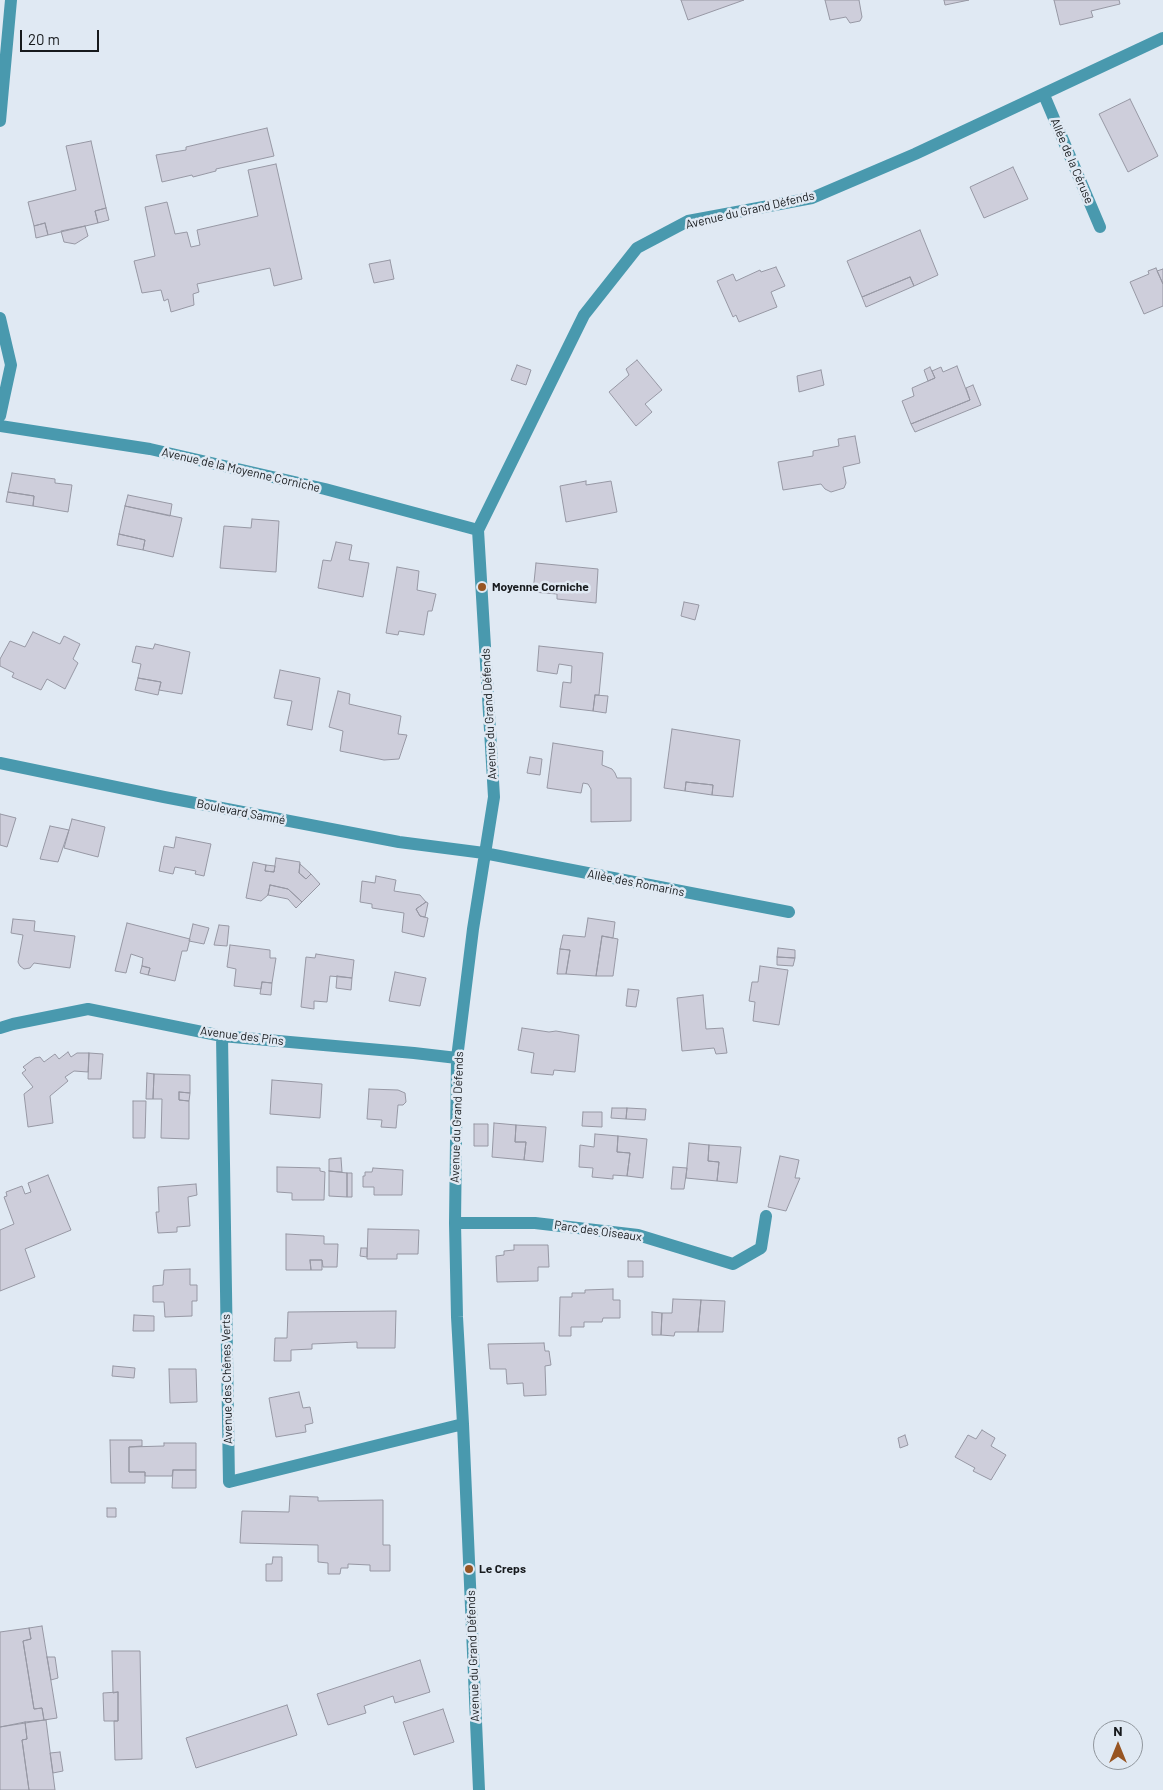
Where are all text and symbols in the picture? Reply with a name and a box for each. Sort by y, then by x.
scale bar [22,20,101,52]
text: 20 m [28,30,60,48]
street label: Allée de la Céruse [1048,116,1096,206]
street label: Avenue du Grand Défends [684,188,816,232]
street label: Avenue de la Moyenne Corniche [160,445,322,495]
place label: Moyenne Corniche [492,580,589,594]
marker: Moyenne Corniche [476,581,488,593]
street label: Avenue du Grand Défends [478,648,500,780]
street label: Boulevard Samné [195,796,287,828]
street label: Allée des Romarins [586,867,686,899]
street label: Avenue des Pins [199,1024,285,1048]
street label: Avenue du Grand Défends [448,1051,466,1183]
street label: Parc des Oiseaux [553,1218,643,1244]
street label: Avenue des Chênes Verts [219,1314,235,1444]
place label: Le Creps [479,1562,526,1576]
marker: Le Creps [463,1563,475,1575]
street label: Avenue du Grand Défends [464,1590,482,1722]
north arrow [1093,1720,1143,1770]
text: N [1113,1722,1123,1739]

